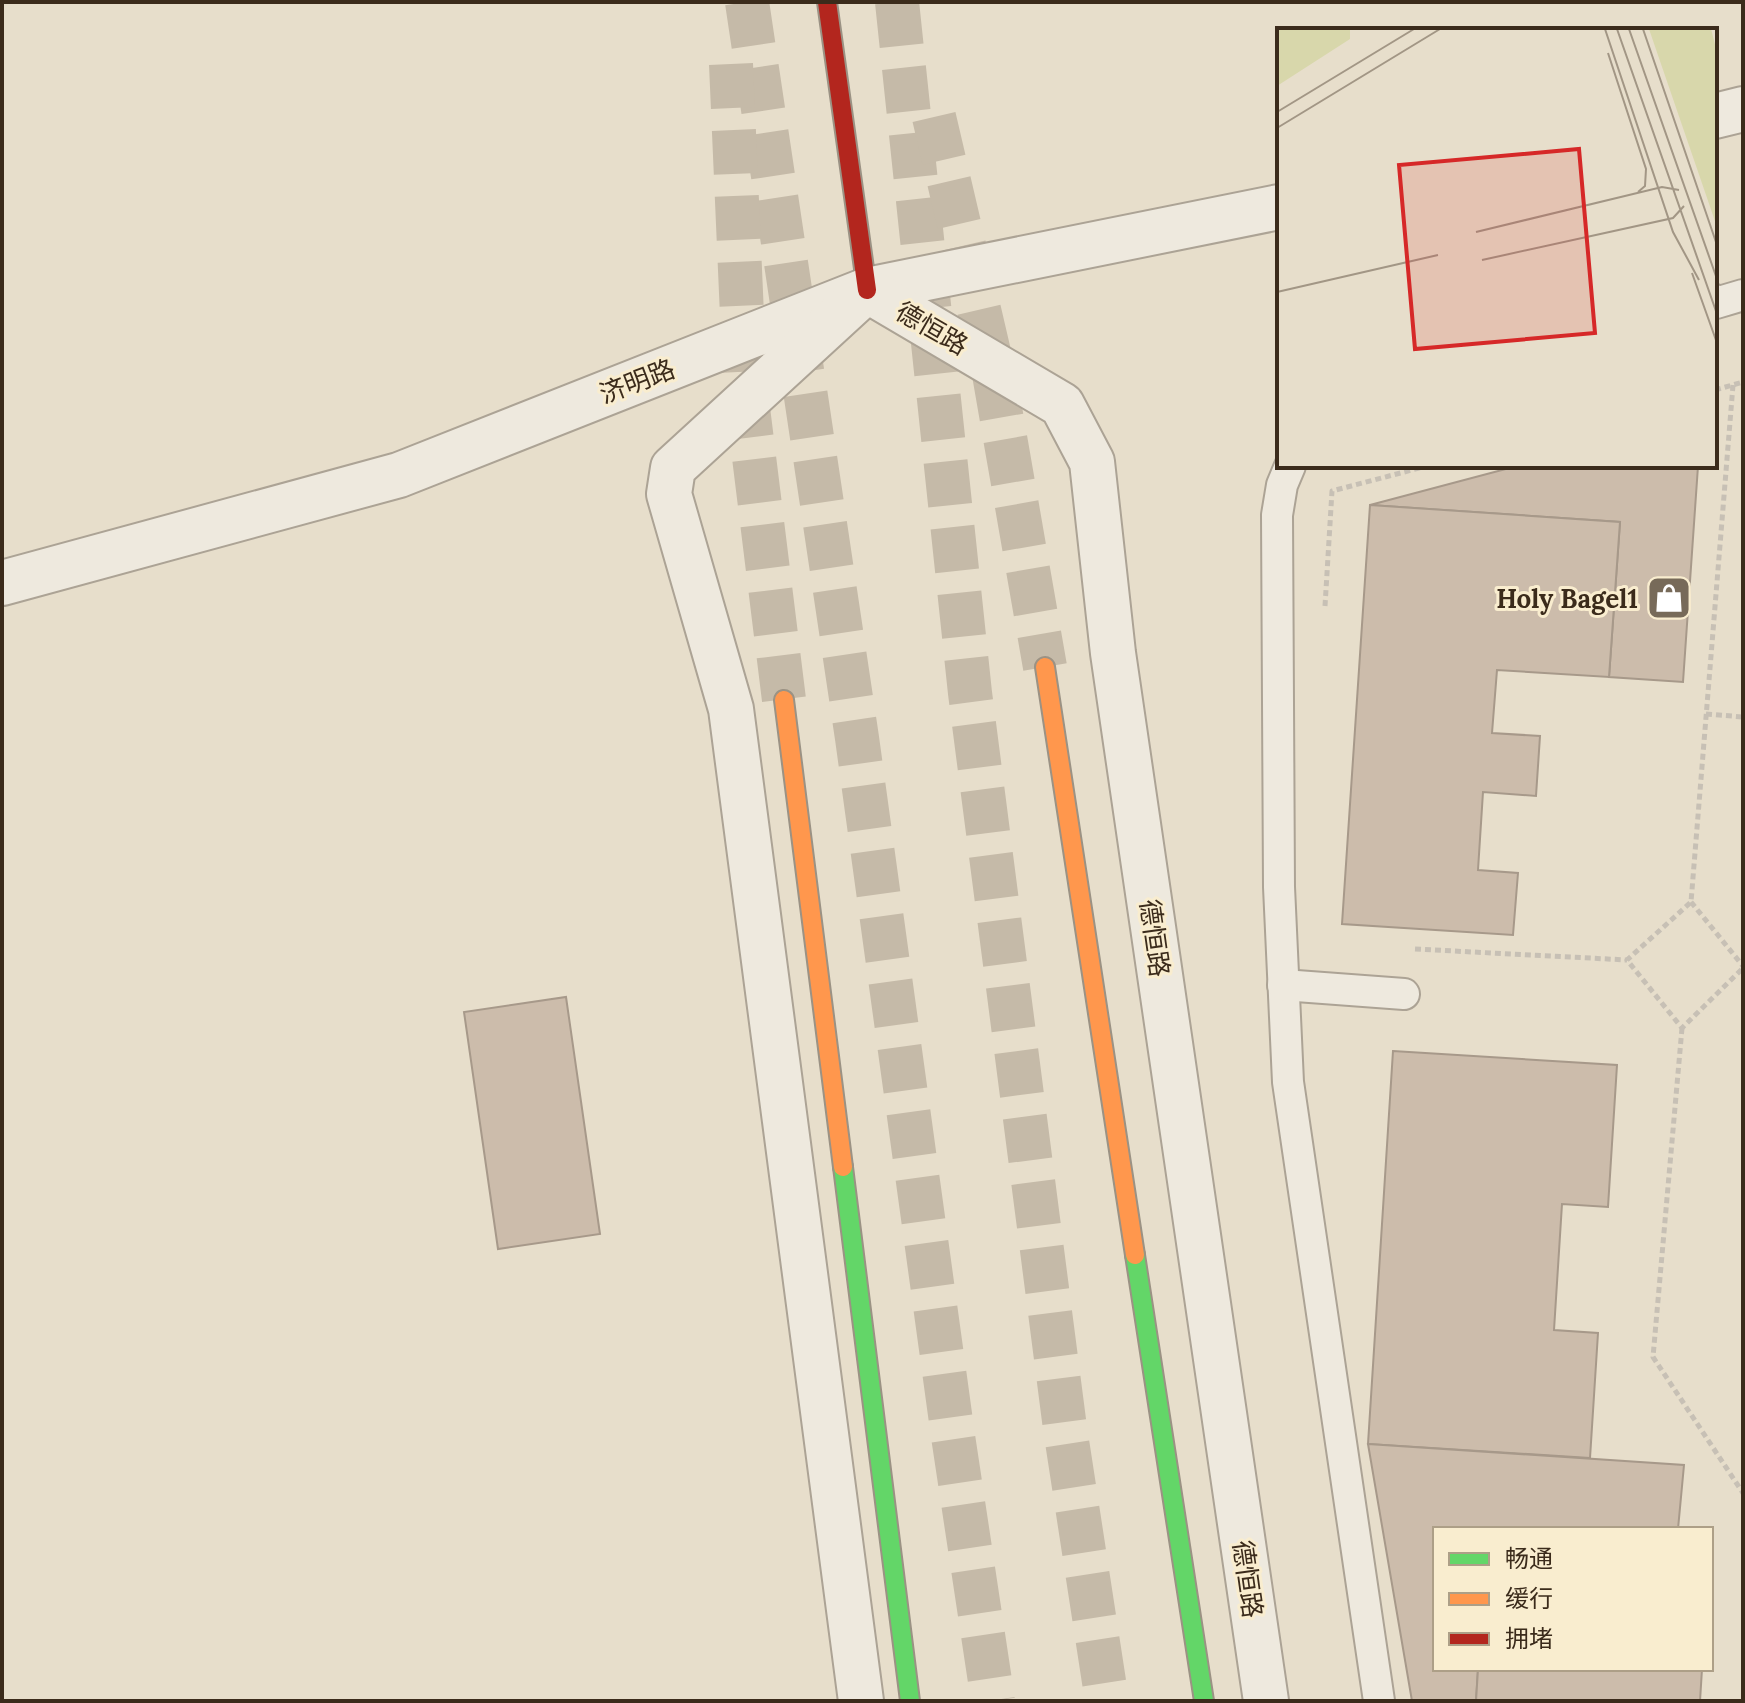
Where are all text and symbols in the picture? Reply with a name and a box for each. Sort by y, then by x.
inset map [1277,28,1717,468]
street label: 德恒路 [890,294,974,362]
street label: 济明路 [595,352,679,410]
shop icon: Holy Bagel1 [1645,574,1693,622]
place label: Holy Bagel1 [1496,582,1638,615]
street label: 德恒路 [1133,897,1177,979]
legend [1433,1527,1713,1671]
street label: 德恒路 [1226,1538,1270,1620]
text: 畅通 [1505,1543,1553,1574]
text: 缓行 [1505,1583,1553,1614]
text: 拥堵 [1505,1623,1553,1654]

